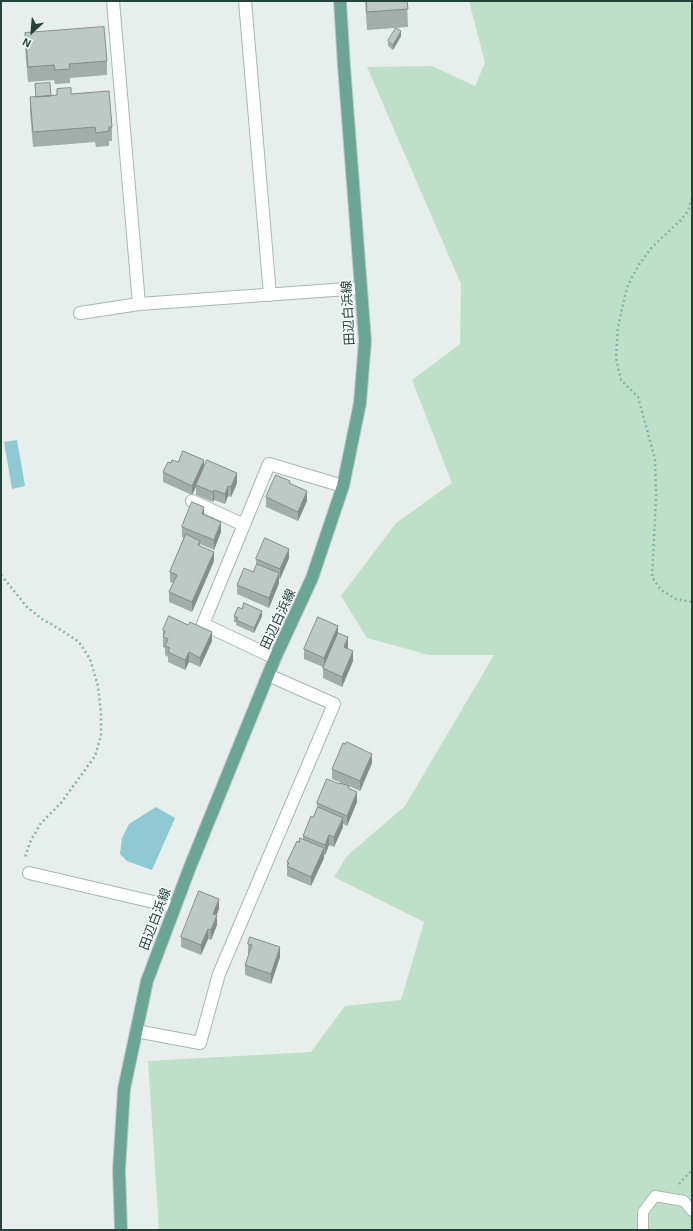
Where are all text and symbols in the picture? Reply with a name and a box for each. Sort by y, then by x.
north arrow [12,12,52,52]
text: N [20,36,33,51]
street label: 田辺白浜線 [339,280,357,346]
street label: 田辺白浜線 [257,586,299,652]
street label: 田辺白浜線 [136,886,174,952]

